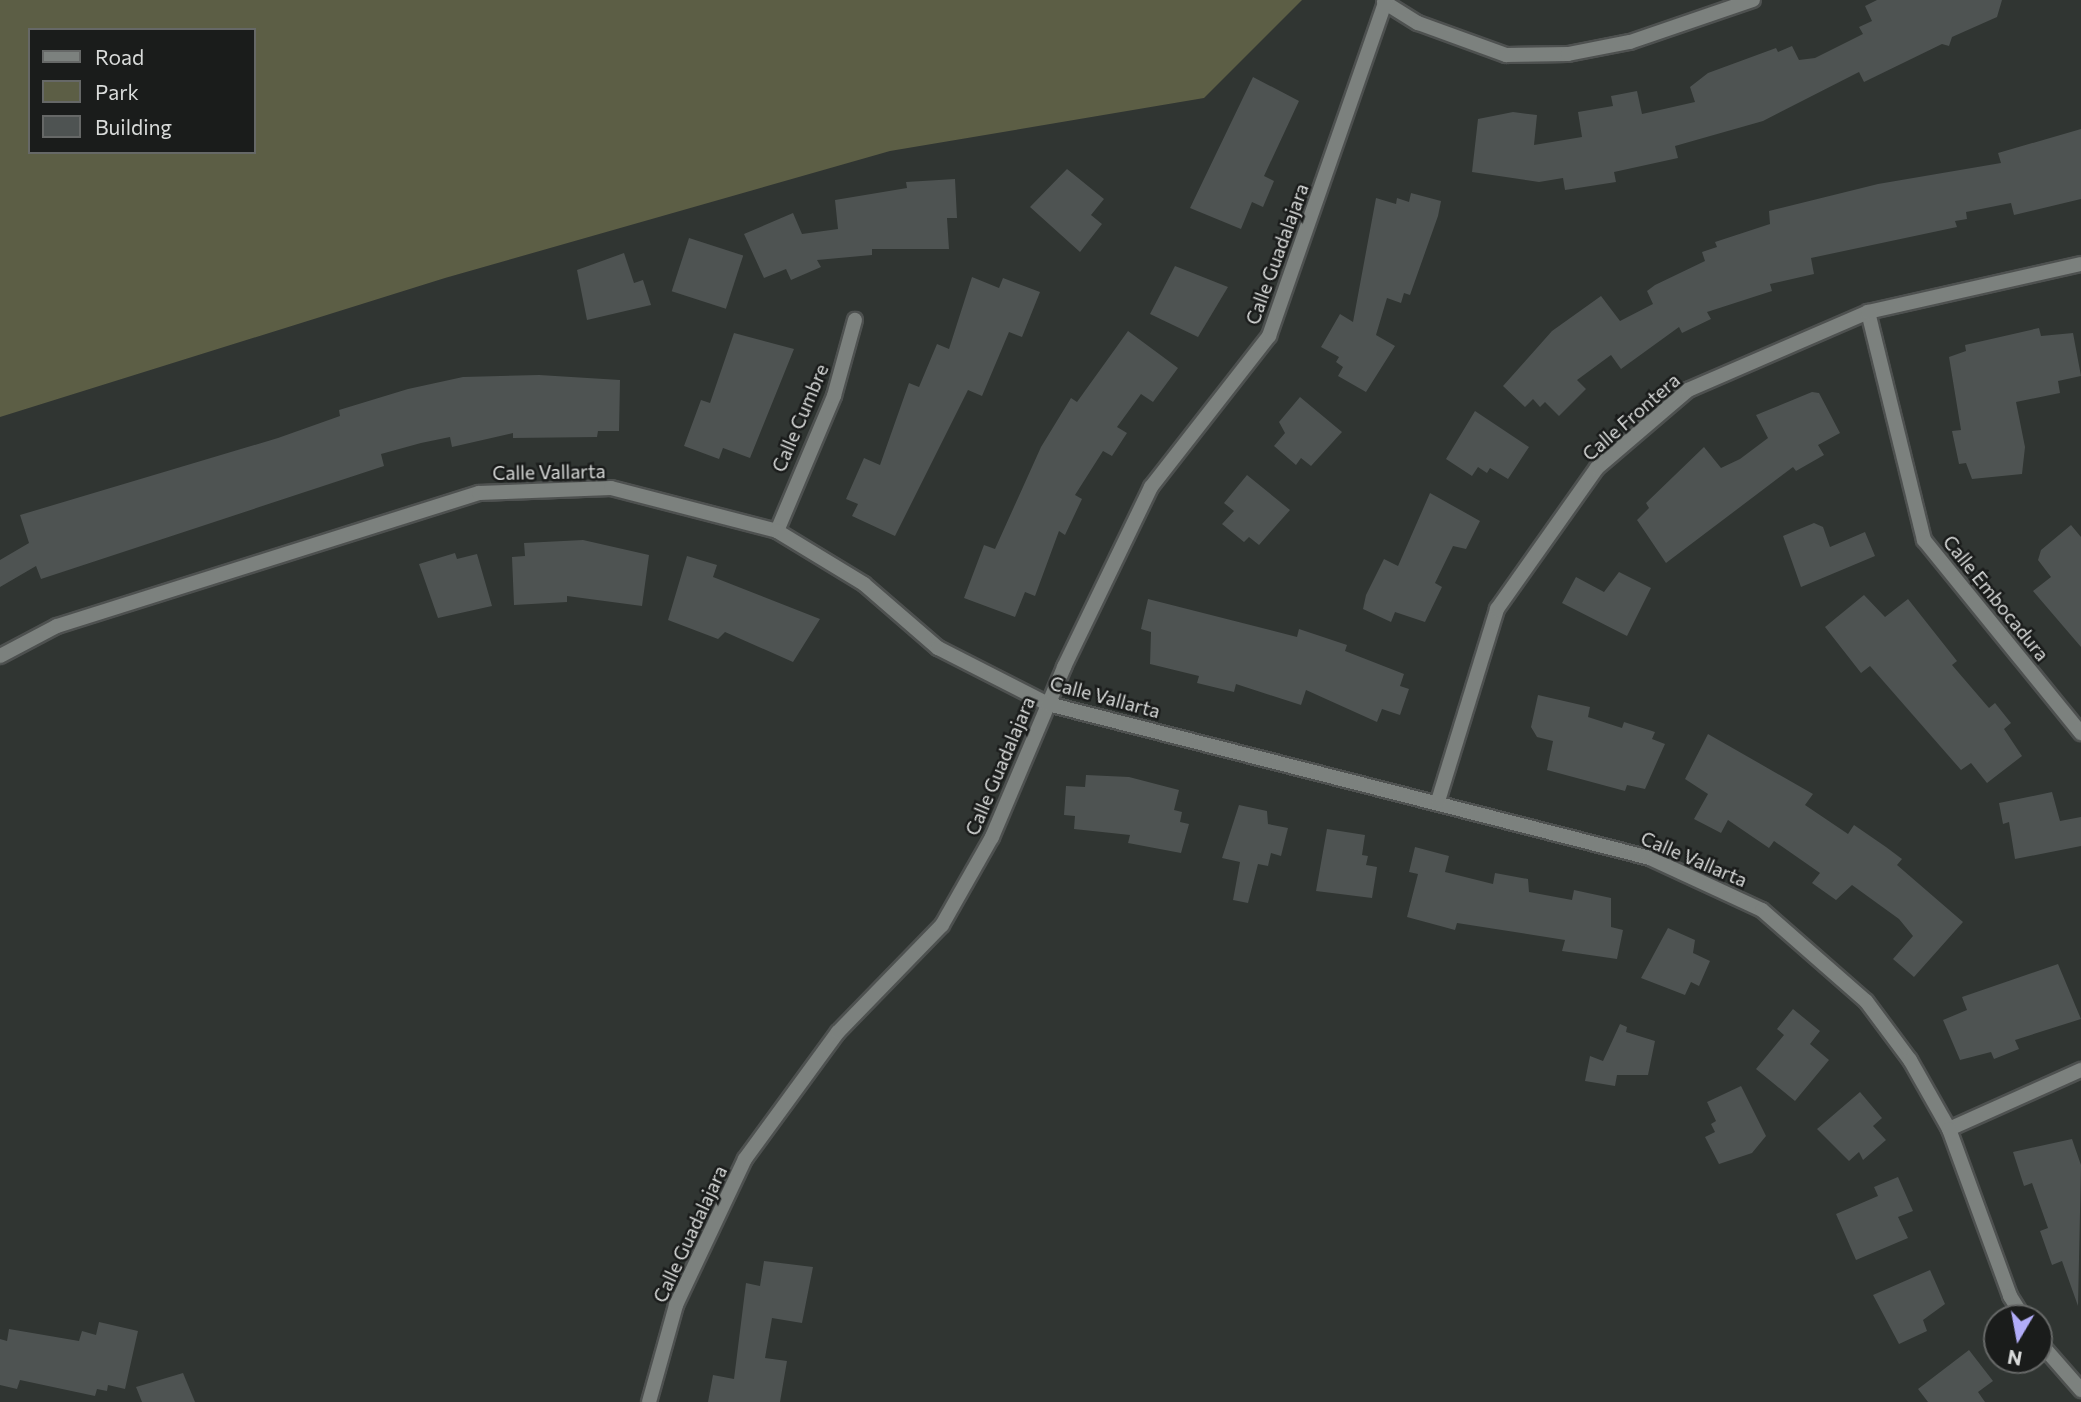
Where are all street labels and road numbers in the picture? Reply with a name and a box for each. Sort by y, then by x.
street label: Calle Guadalajara [1241,180,1313,328]
street label: Calle Cumbre [767,361,833,475]
street label: Calle Frontera [1578,369,1684,465]
street label: Calle Vallarta [492,460,606,484]
street label: Calle Embocadura [1938,531,2054,665]
street label: Calle Vallarta [1047,671,1163,723]
street label: Calle Guadalajara [960,693,1040,839]
street label: Calle Vallarta [1637,826,1751,892]
street label: Calle Guadalajara [648,1162,732,1306]

